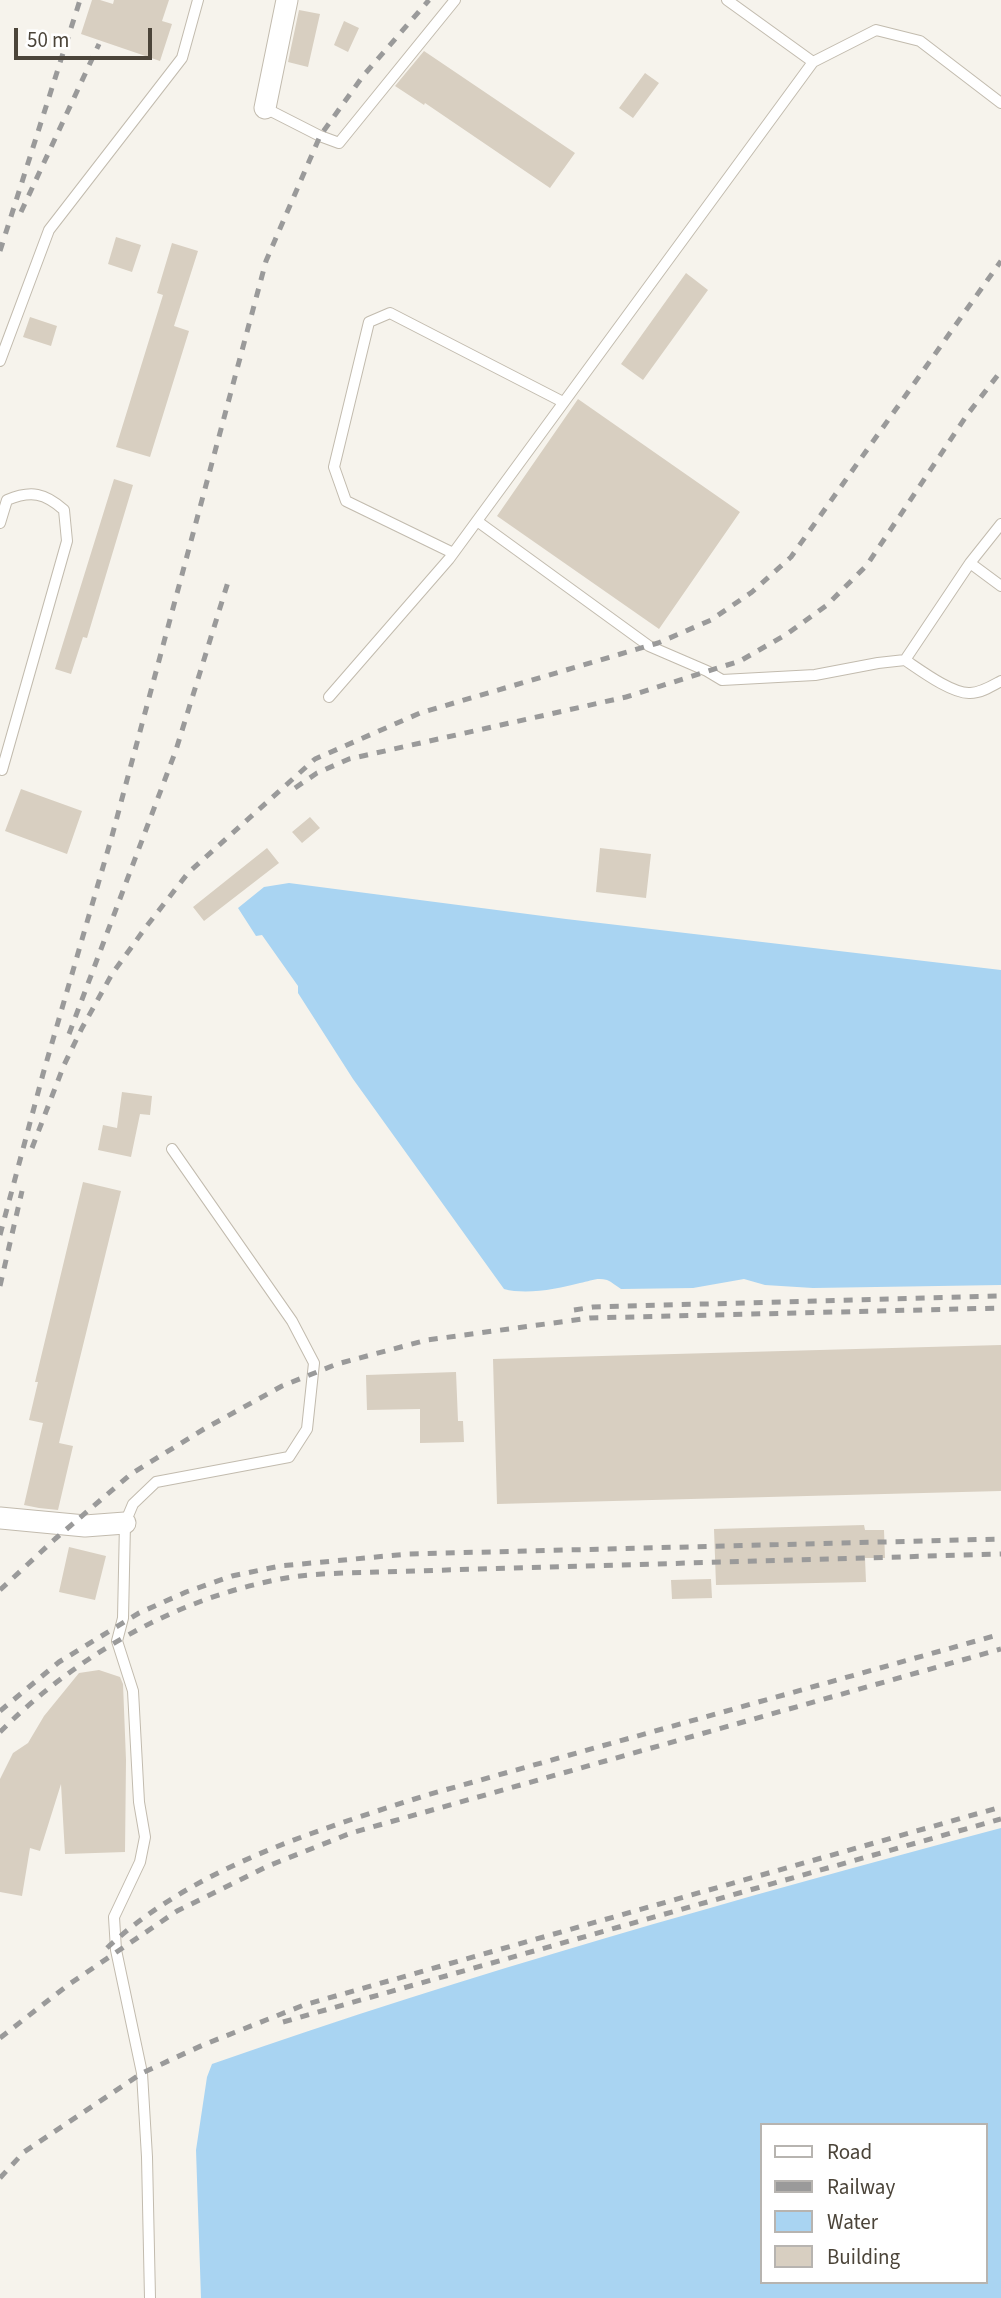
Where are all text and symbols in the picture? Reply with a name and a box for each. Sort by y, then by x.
scale bar [18,14,156,58]
text: 50 m [27,25,69,55]
legend [760,2123,987,2284]
text: Road [827,2137,872,2167]
text: Railway [827,2172,895,2202]
text: Water [827,2207,878,2237]
text: Building [827,2242,900,2272]

